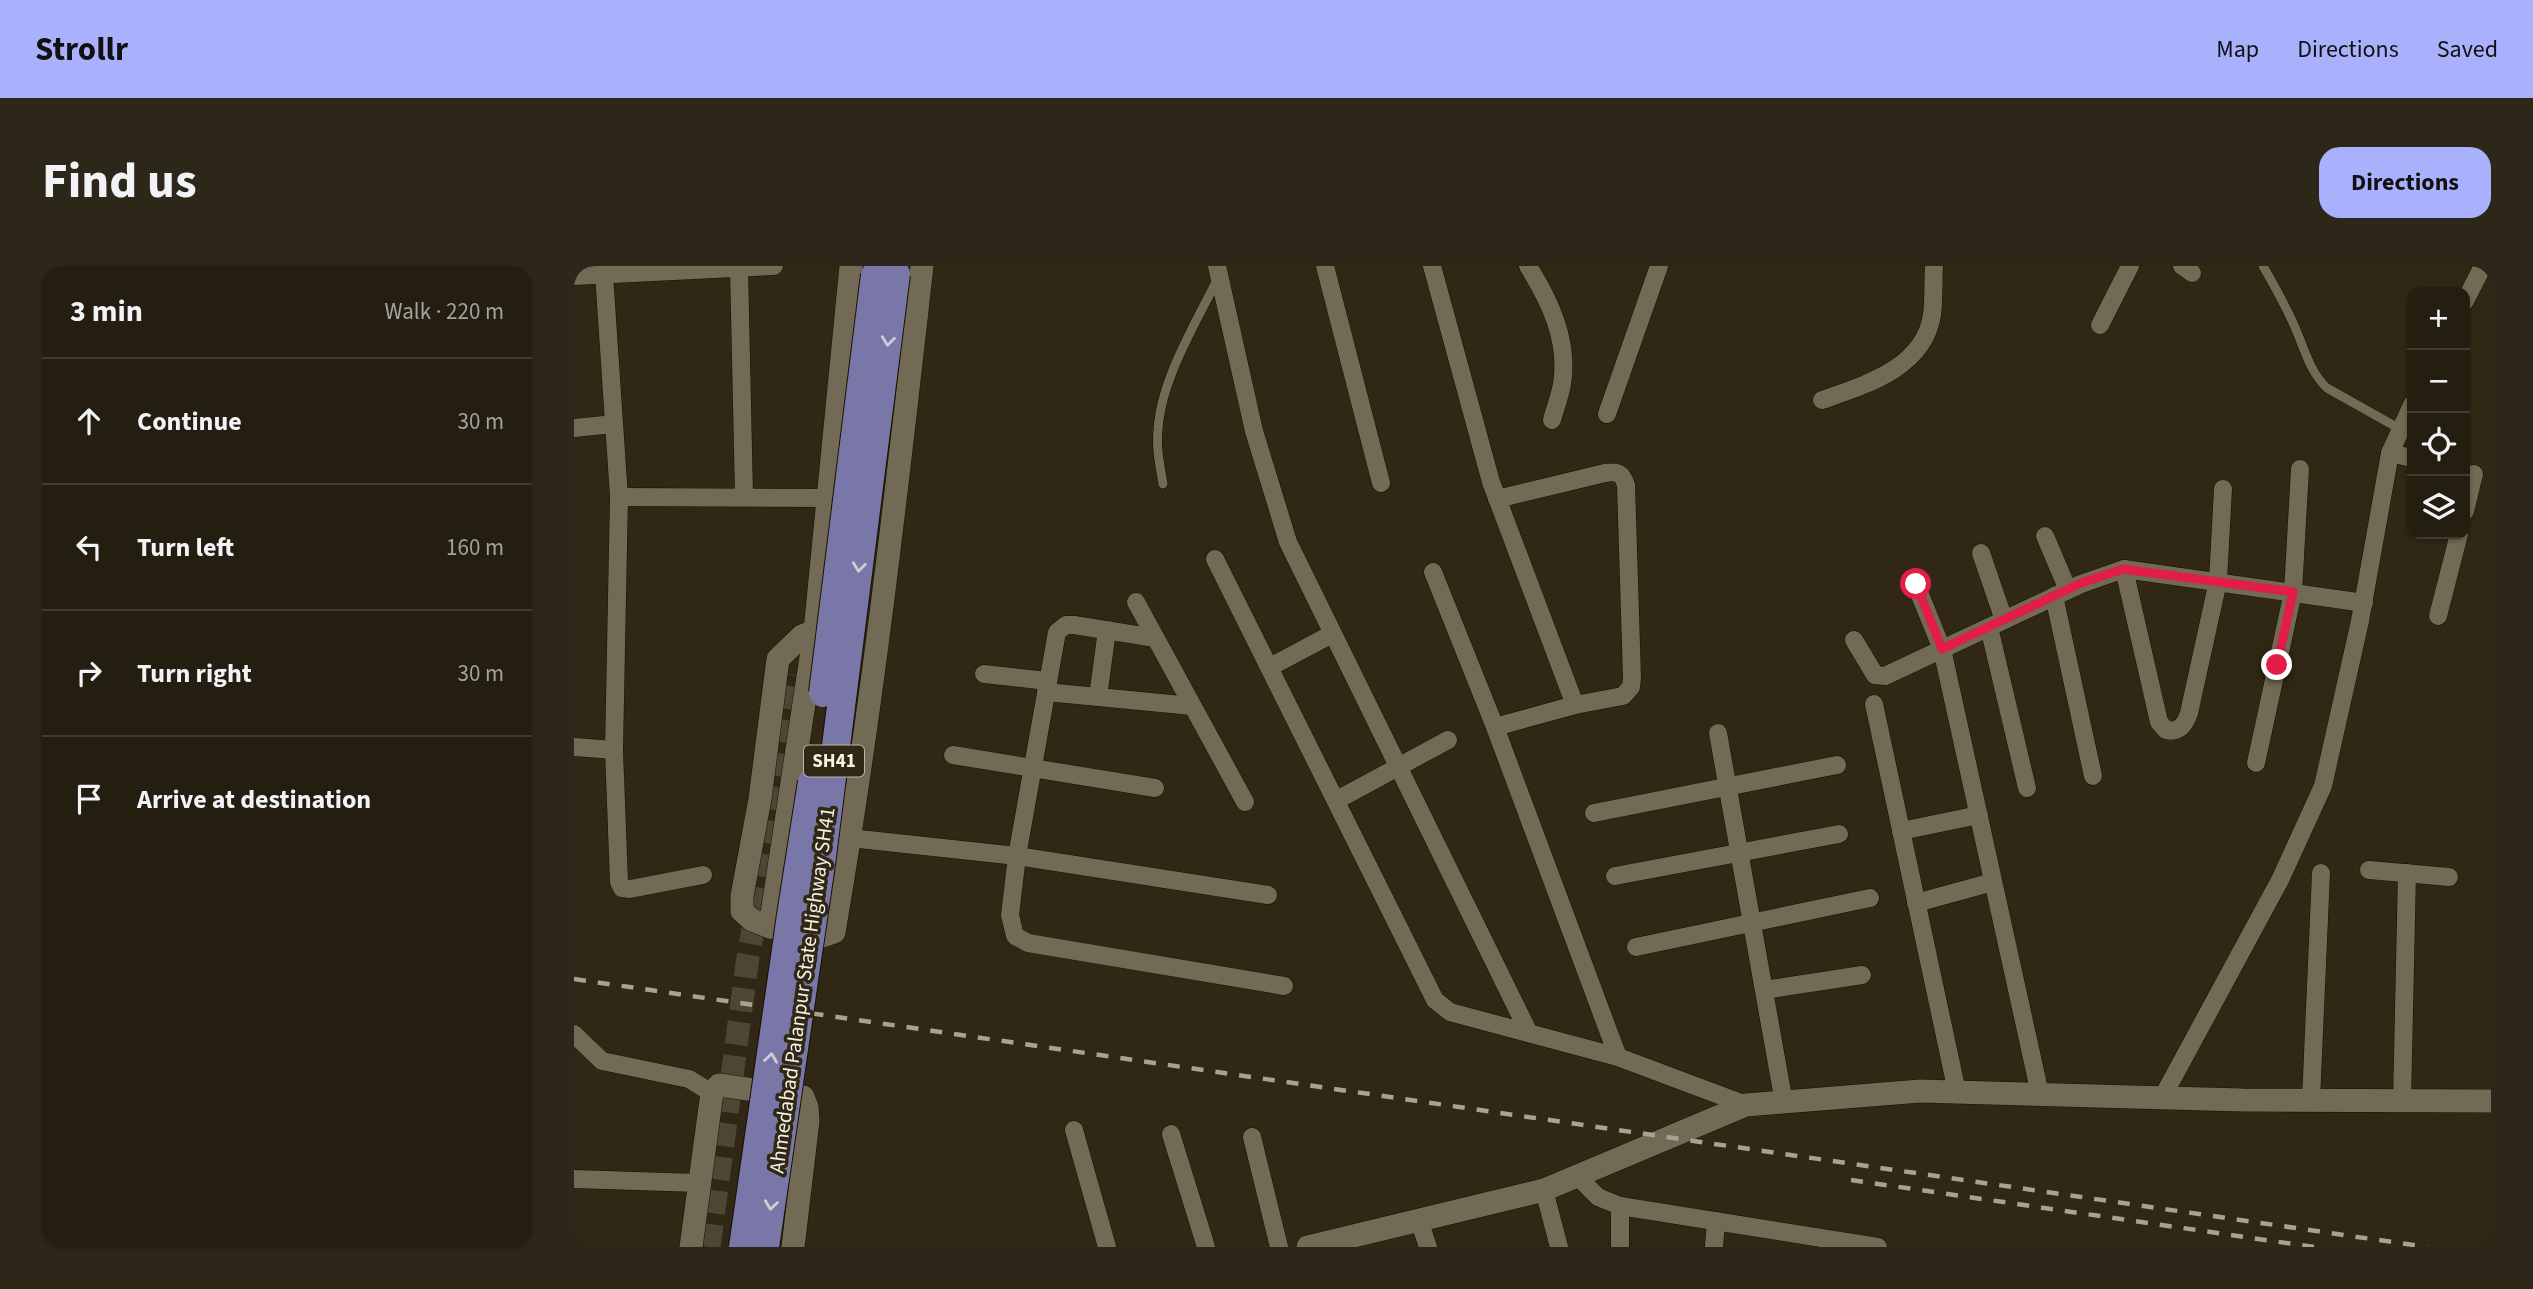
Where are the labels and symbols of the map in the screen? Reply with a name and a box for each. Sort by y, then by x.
one-way arrow [880,335,895,347]
one-way arrow [851,561,866,573]
route start [1900,568,1931,599]
route end [2261,649,2292,680]
road number: SH41 [804,746,864,776]
street label: Ahmedabad Palanpur State Highway SH41 [761,805,843,1175]
one-way arrow [763,1052,778,1064]
one-way arrow [763,1199,778,1211]

